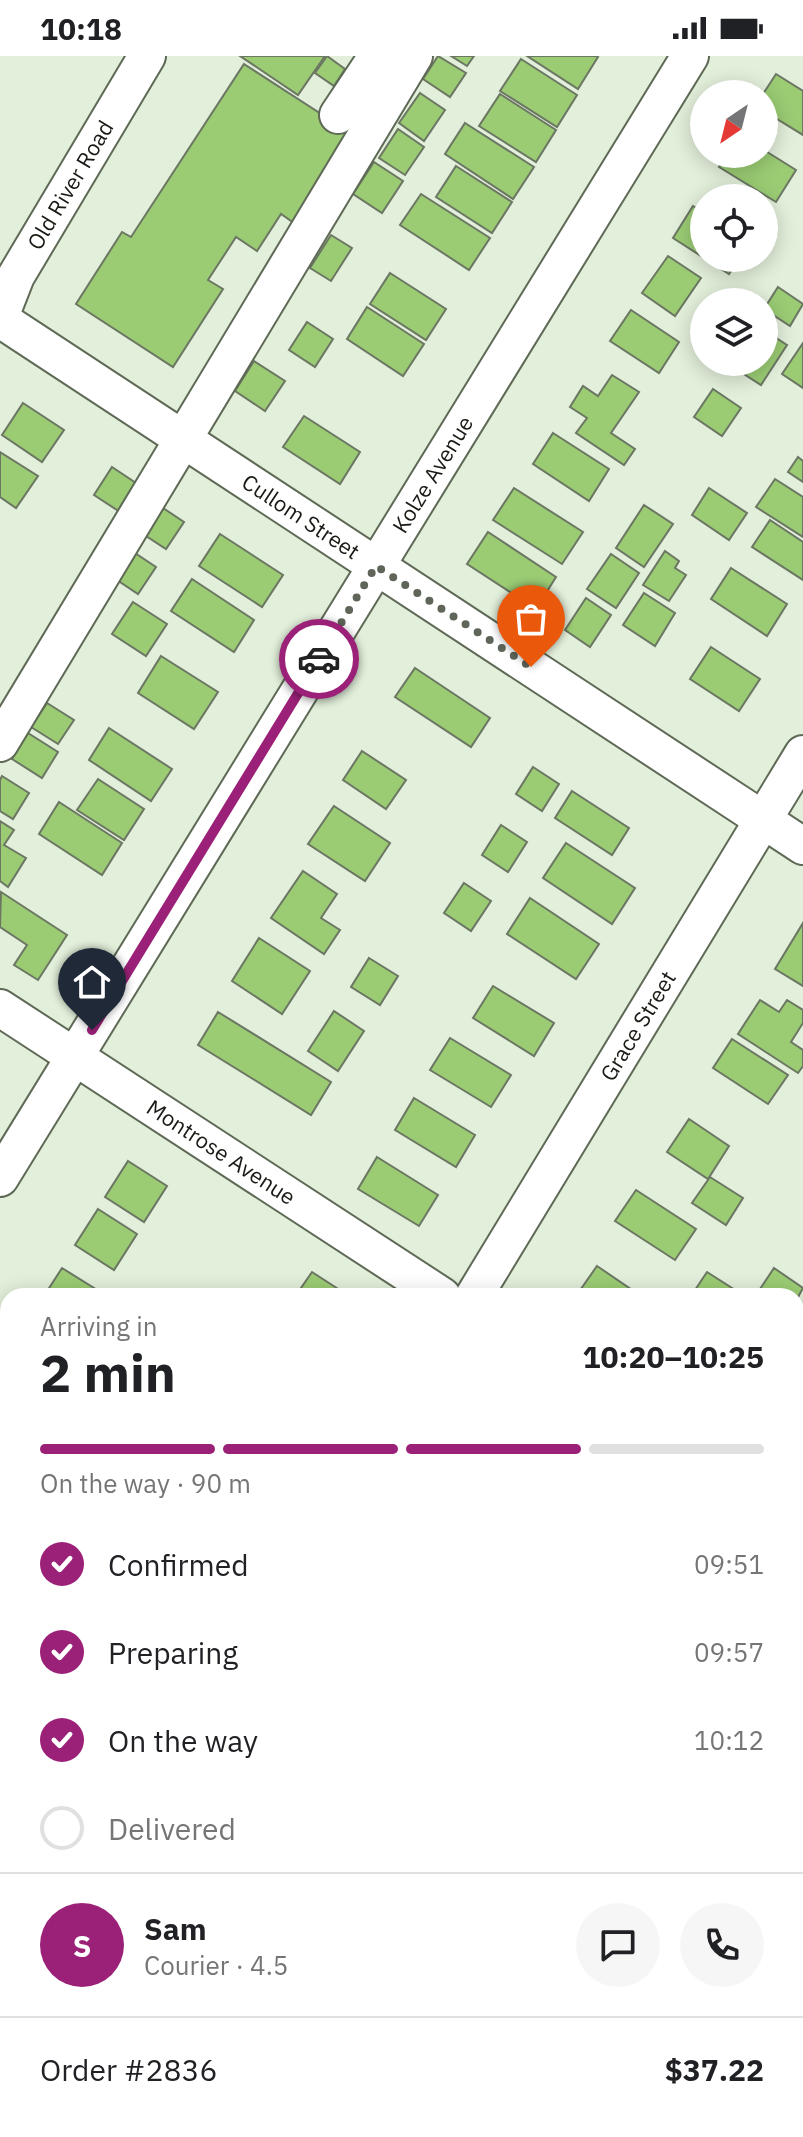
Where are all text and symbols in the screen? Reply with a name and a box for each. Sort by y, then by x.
text: 10:18 [40,9,122,48]
north arrow [690,80,778,168]
map controls [690,80,778,376]
street label: Old River Road [20,115,120,255]
button: locate [690,184,778,272]
button: layers [690,288,778,376]
street label: Kolze Avenue [385,410,479,538]
street label: Cullom Street [237,467,366,565]
pin [497,585,565,667]
icon: bag [509,597,553,641]
courier [279,619,359,699]
icon: car [297,637,341,681]
pin [58,948,126,1030]
icon: home [70,960,114,1004]
street label: Grace Street [593,965,682,1086]
street label: Montrose Avenue [141,1093,302,1211]
text: Arriving in [40,1309,157,1343]
text: 10:20–10:25 [583,1337,764,1376]
text: 2 min [40,1339,176,1406]
text: On the way · 90 m [40,1466,251,1500]
icon: check [40,1542,84,1586]
text: Confirmed [108,1545,249,1584]
text: 09:51 [694,1547,764,1581]
icon: check [40,1630,84,1674]
text: Preparing [108,1633,238,1672]
text: 09:57 [694,1635,764,1669]
icon: check [40,1718,84,1762]
text: On the way [108,1721,258,1760]
text: 10:12 [694,1723,764,1757]
text: Delivered [108,1809,236,1848]
button: chat [576,1903,660,1987]
button: phone [680,1903,764,1987]
text: Sam [144,1909,207,1948]
text: S [73,1926,91,1965]
text: Courier · 4.5 [144,1948,288,1982]
text: Order #2836 [40,2050,217,2089]
text: $37.22 [665,2050,764,2089]

